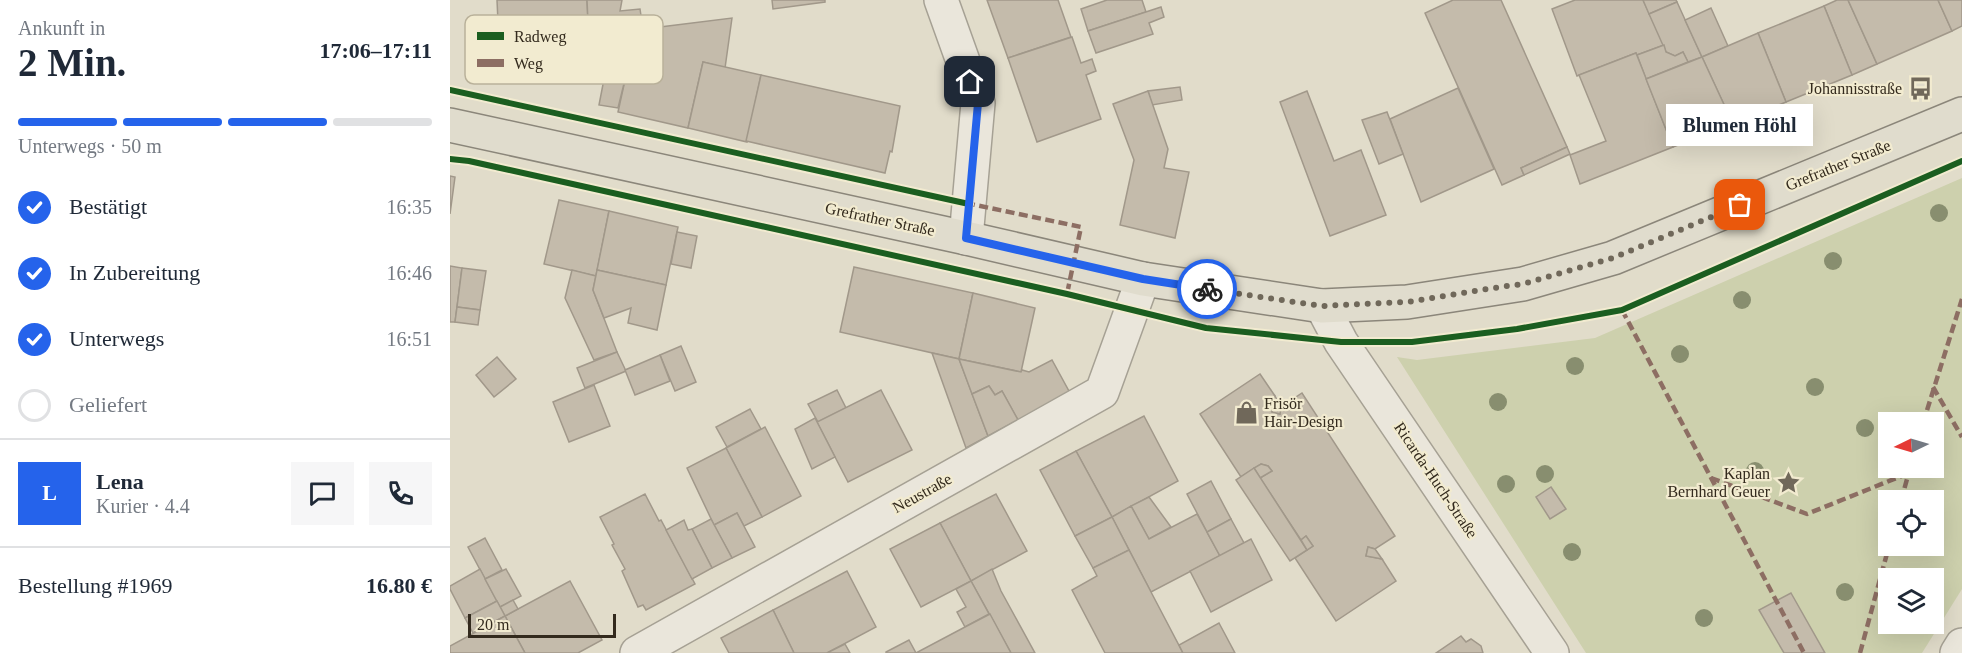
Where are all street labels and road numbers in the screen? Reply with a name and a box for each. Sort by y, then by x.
street label: Grefrather Straße [1783,136,1893,194]
street label: Grefrather Straße [824,199,936,239]
street label: Ricarda-Huch-Straße [1391,419,1481,541]
street label: Neustraße [890,470,954,516]

